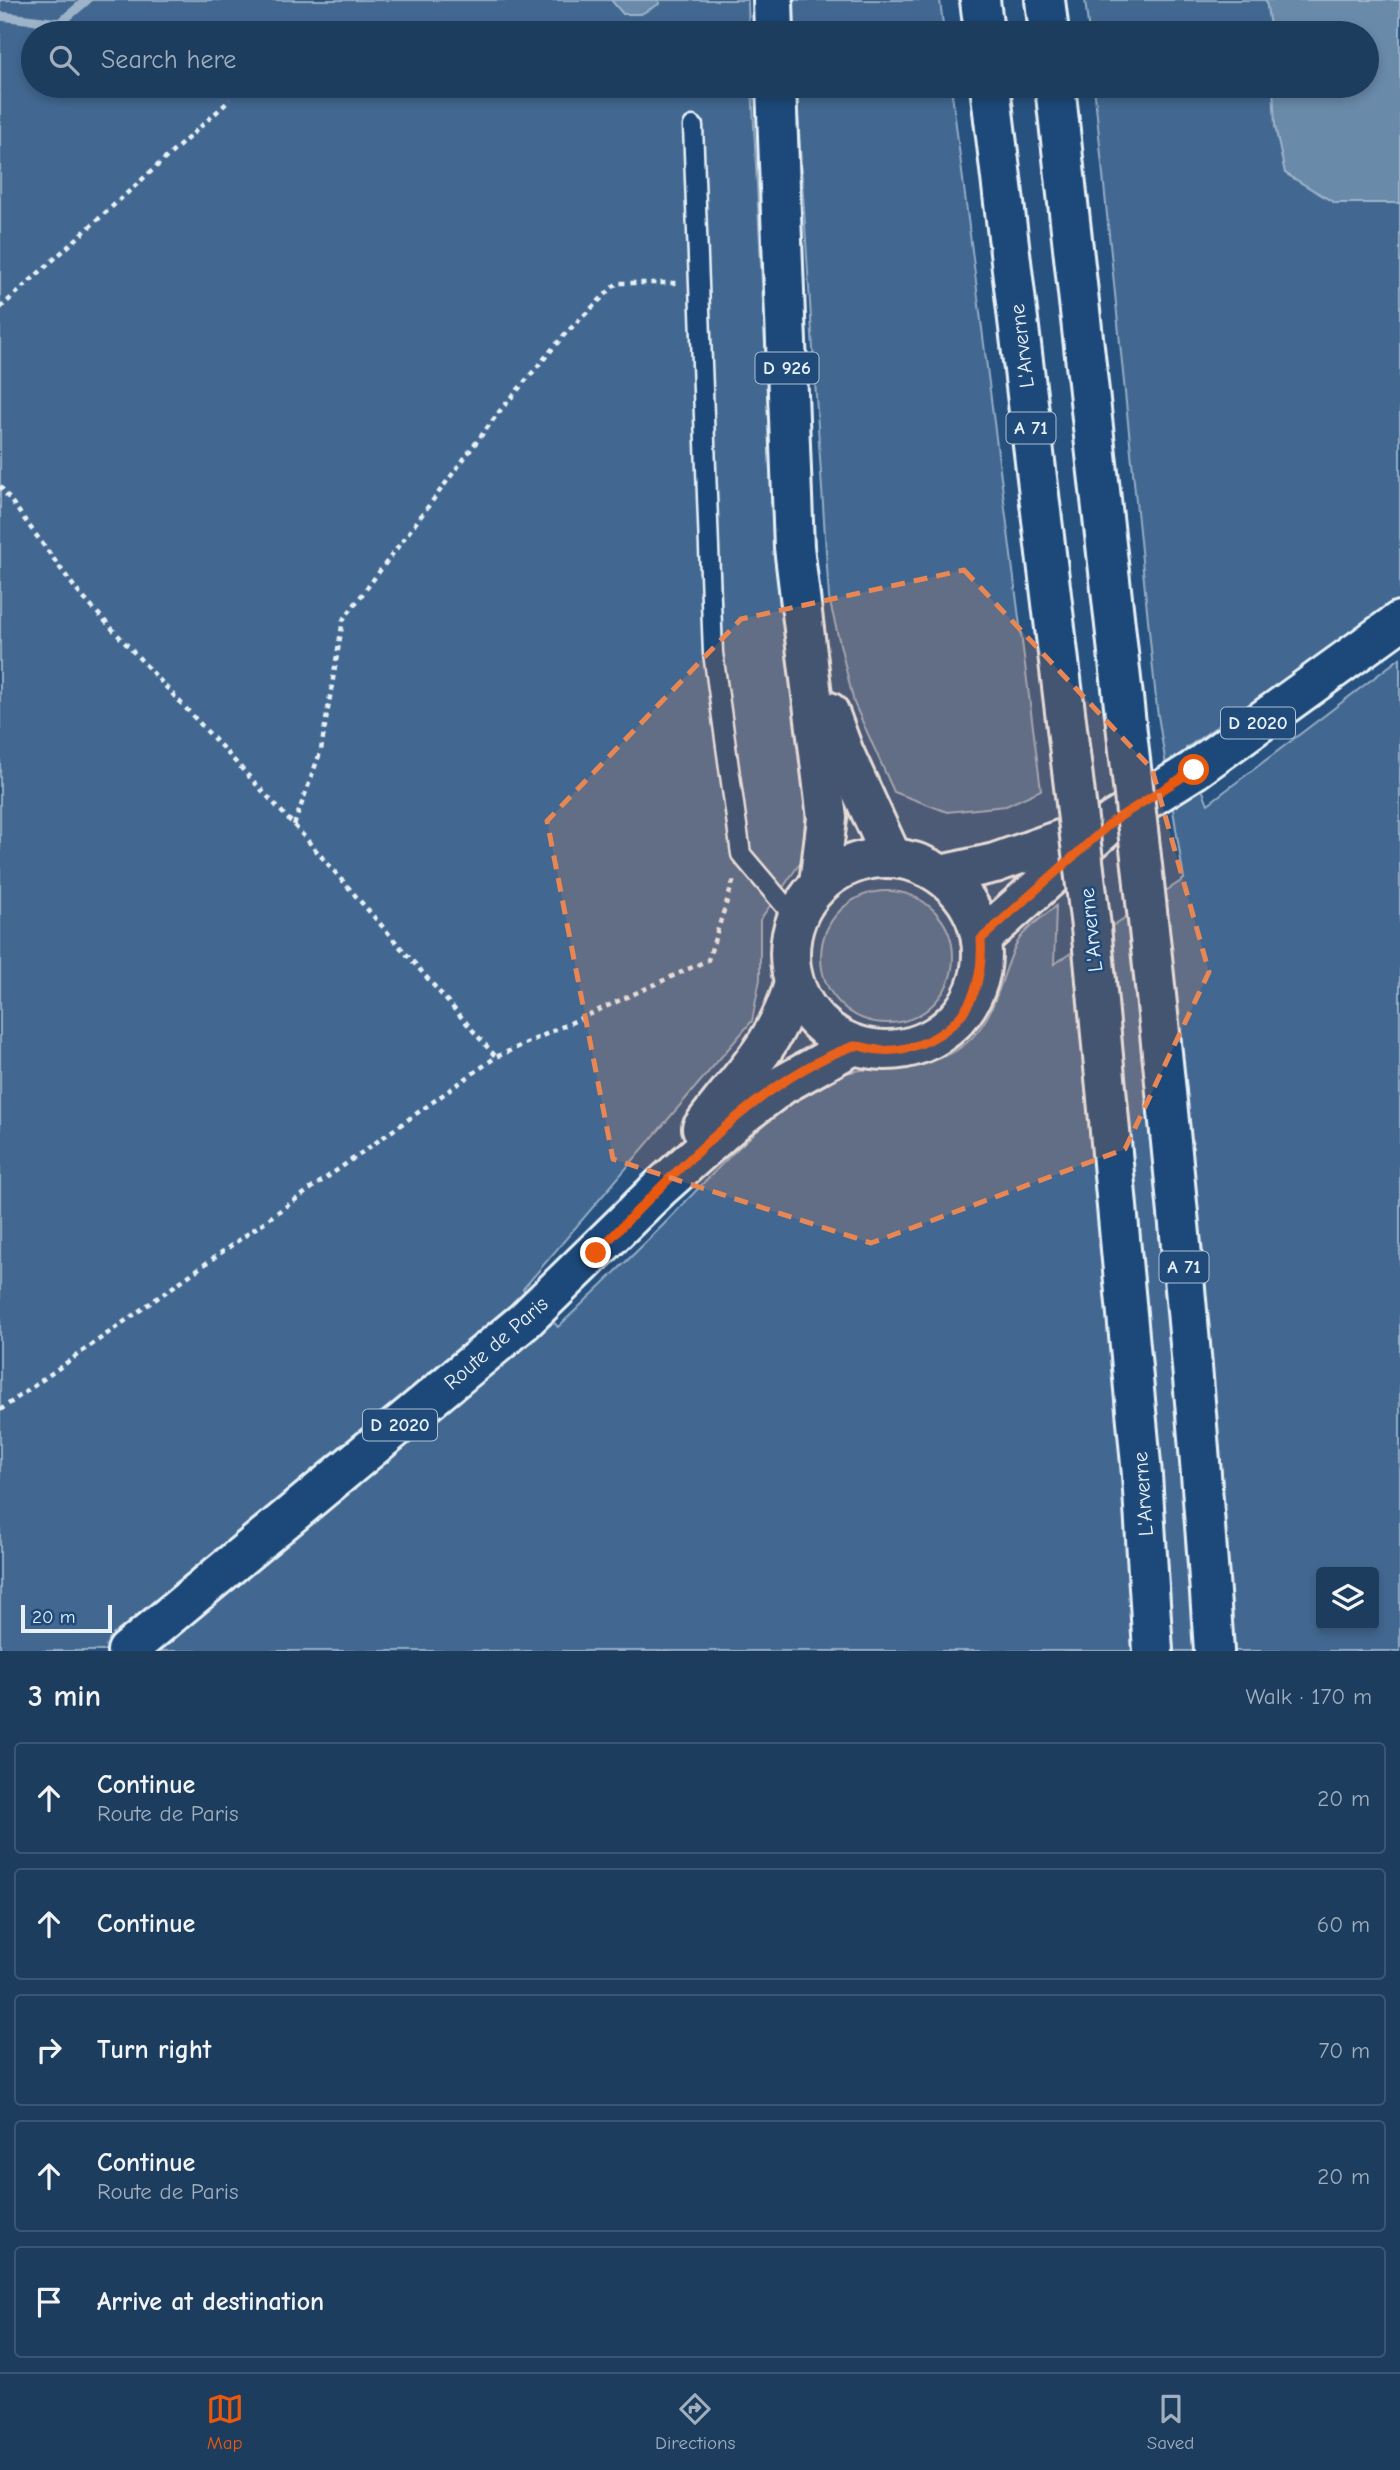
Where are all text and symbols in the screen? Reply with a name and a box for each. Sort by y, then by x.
search box [21,21,1379,98]
icon: search [45,41,83,79]
text: Search here [101,45,236,75]
street label: L'Arverne [1005,303,1039,389]
road number: D 926 [756,352,818,384]
road number: A 71 [1006,412,1056,444]
road number: D 2020 [1221,708,1295,738]
route start [1178,754,1209,785]
street label: L'Arverne [1075,887,1107,973]
route end [580,1237,611,1268]
road number: A 71 [1160,1252,1208,1282]
street label: Route de Paris [439,1292,553,1394]
road number: D 2020 [363,1410,437,1441]
street label: L'Arverne [1128,1451,1158,1537]
map controls [1316,1567,1379,1630]
button: layers [1316,1567,1379,1630]
scale bar [21,1602,112,1634]
text: 20 m [32,1606,76,1628]
text: 3 min [28,1679,101,1714]
text: Walk · 170 m [1245,1683,1372,1710]
text: Continue [97,1770,195,1800]
icon: ahead [30,1779,68,1817]
text: 20 m [1317,1785,1370,1812]
text: Route de Paris [97,1800,239,1827]
icon: ahead [30,1905,68,1943]
text: Continue [97,1909,195,1939]
text: 60 m [1317,1911,1370,1938]
icon: right [30,2031,68,2069]
text: Turn right [97,2035,211,2065]
text: 70 m [1318,2037,1370,2064]
text: Continue [97,2148,195,2178]
icon: ahead [30,2157,68,2195]
text: 20 m [1317,2163,1370,2190]
text: Route de Paris [97,2178,239,2205]
icon: arrive [30,2283,68,2321]
text: Arrive at destination [97,2287,324,2317]
tab: Map [206,2390,244,2454]
tab: Directions [655,2390,735,2454]
tab: Saved [1147,2390,1194,2454]

